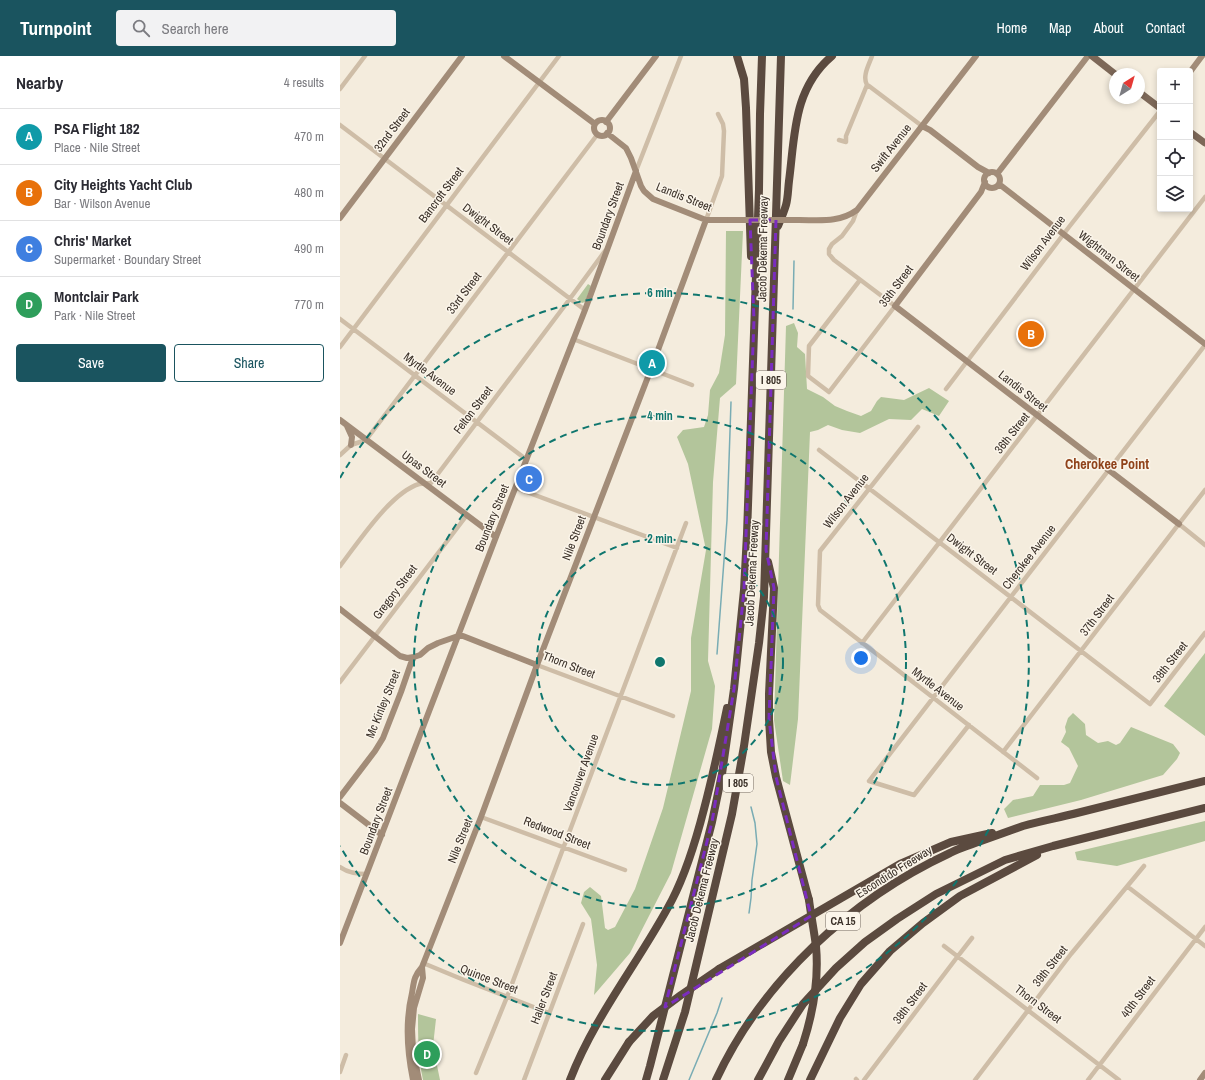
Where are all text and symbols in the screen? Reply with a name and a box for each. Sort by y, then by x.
search box [116,10,396,46]
text: Turnpoint [20,15,92,41]
icon: search [130,17,152,39]
text: Search here [162,18,229,39]
text: Home [996,19,1027,37]
text: Map [1049,19,1071,37]
text: About [1093,19,1123,37]
text: Contact [1145,19,1185,37]
north arrow [1109,68,1145,104]
map controls [1157,68,1193,212]
button: + [1157,68,1193,104]
text: Nearby [16,71,63,94]
text: 4 results [284,74,324,91]
button: − [1157,104,1193,140]
street label: 32nd Street [370,105,414,155]
text: PSA Flight 182 [54,118,140,139]
street label: Swift Avenue [867,121,915,175]
text: A [25,128,33,145]
text: 470 m [294,128,324,145]
text: Place · Nile Street [54,139,140,156]
button: locate [1157,140,1193,176]
street label: Bancroft Street [415,164,467,226]
text: City Heights Yacht Club [54,174,193,195]
button: layers [1157,176,1193,212]
street label: Landis Street [654,179,714,215]
street label: Boundary Street [588,180,628,252]
text: B [25,184,33,201]
text: 480 m [294,184,324,201]
text: Bar · Wilson Avenue [54,195,150,212]
street label: Jacob Dekema Freeway [754,196,772,302]
street label: Dwight Street [459,200,517,248]
street label: Wilson Avenue [1017,212,1069,274]
street label: Wightman Street [1075,227,1143,285]
text: Chris' Market [54,230,131,251]
text: C [25,240,33,257]
text: 490 m [294,240,324,257]
text: Supermarket · Boundary Street [54,251,201,268]
street label: 35th Street [875,262,917,310]
street label: 33rd Street [443,269,485,317]
text: 6 min [647,285,673,301]
text: Montclair Park [54,286,139,307]
text: D [25,296,33,313]
text: 770 m [294,296,324,313]
text: Park · Nile Street [54,307,135,324]
pin: B [1018,319,1044,349]
button: Save [16,344,166,382]
button: Share [174,344,324,382]
pin: A [639,348,665,378]
street label: Myrtle Avenue [400,349,460,399]
street label: Landis Street [995,367,1051,415]
road number: I 805 [756,371,786,389]
street label: Felton Street [450,383,496,437]
text: 4 min [647,408,673,424]
street label: 36th Street [991,409,1033,457]
street label: Upas Street [398,447,450,491]
district label: Cherokee Point [1065,455,1149,473]
pin: C [516,464,542,494]
street label: Wilson Avenue [820,470,872,532]
street label: Boundary Street [471,482,513,554]
street label: Nile Street [558,513,590,563]
street label: Jacob Dekema Freeway [741,520,763,626]
street label: Cherokee Avenue [999,521,1059,593]
street label: Dwight Street [943,530,1001,578]
text: 2 min [647,531,673,547]
street label: Gregory Street [369,561,421,623]
street label: 37th Street [1076,591,1118,639]
street label: 38th Street [1149,638,1191,686]
street label: Thorn Street [541,648,598,682]
your location [851,648,871,668]
centre of rings [653,655,667,669]
street label: Myrtle Avenue [909,664,967,714]
street label: Mc Kinley Street [362,667,404,740]
street label: Vancouver Avenue [560,732,602,814]
road number: I 805 [723,774,753,792]
street label: Boundary Street [356,785,396,857]
street label: Redwood Street [521,813,593,853]
street label: Nile Street [444,816,476,866]
street label: Jacob Dekema Freeway [681,837,723,943]
street label: Escondido Freeway [853,842,935,902]
road number: CA 15 [826,912,860,930]
street label: 39th Street [1029,942,1071,990]
street label: Quince Street [458,961,520,997]
street label: Haller Street [527,969,561,1026]
street label: 40th Street [1117,973,1159,1021]
street label: 38th Street [889,979,931,1027]
street label: Thorn Street [1011,981,1065,1027]
pin: D [414,1039,440,1069]

